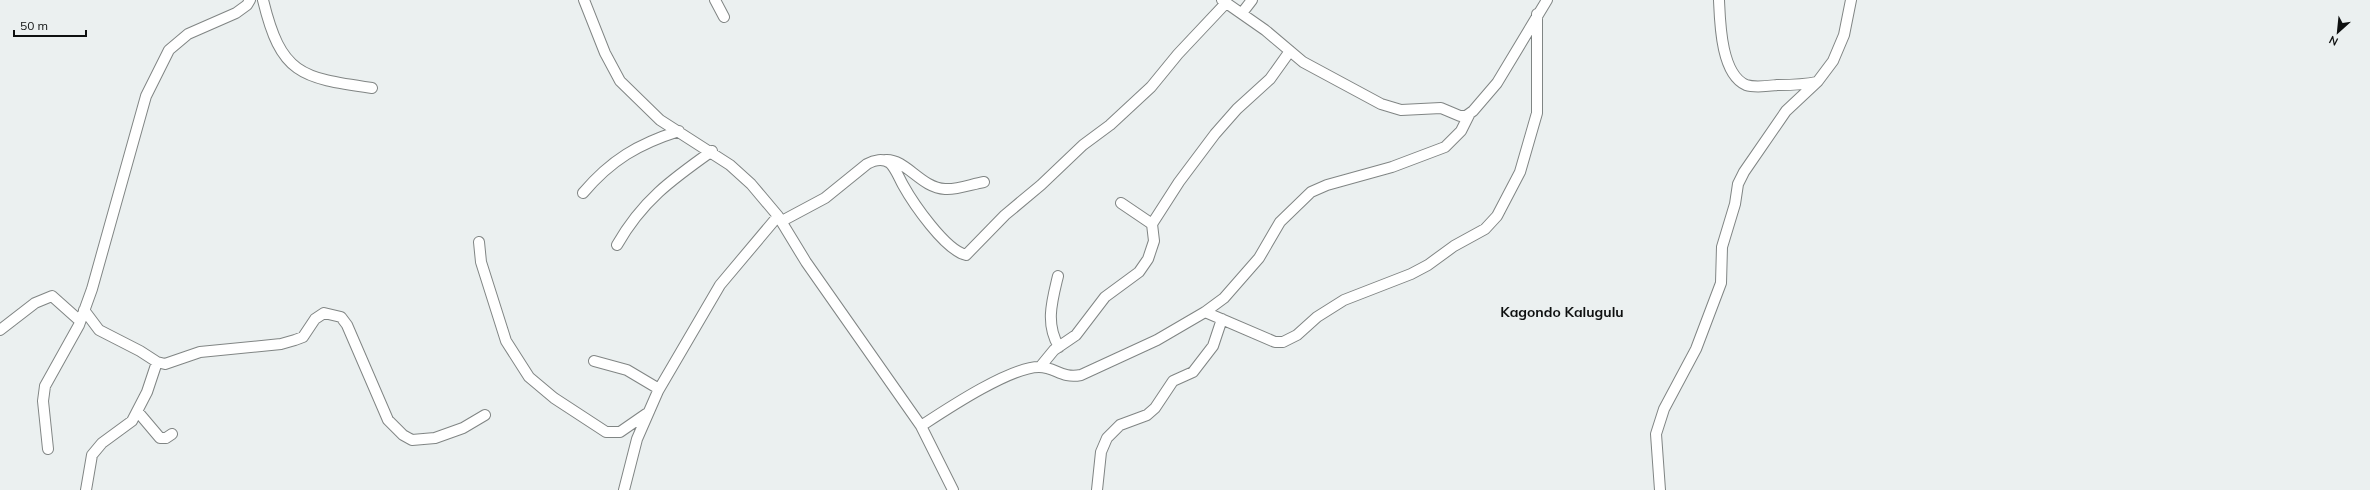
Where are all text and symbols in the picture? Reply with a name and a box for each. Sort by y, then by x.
scale bar [14,12,86,38]
north arrow [2318,12,2358,52]
text: 50 m [20,18,48,33]
text: N [2327,33,2340,49]
district label: Kagondo Kalugulu [1500,303,1624,321]

